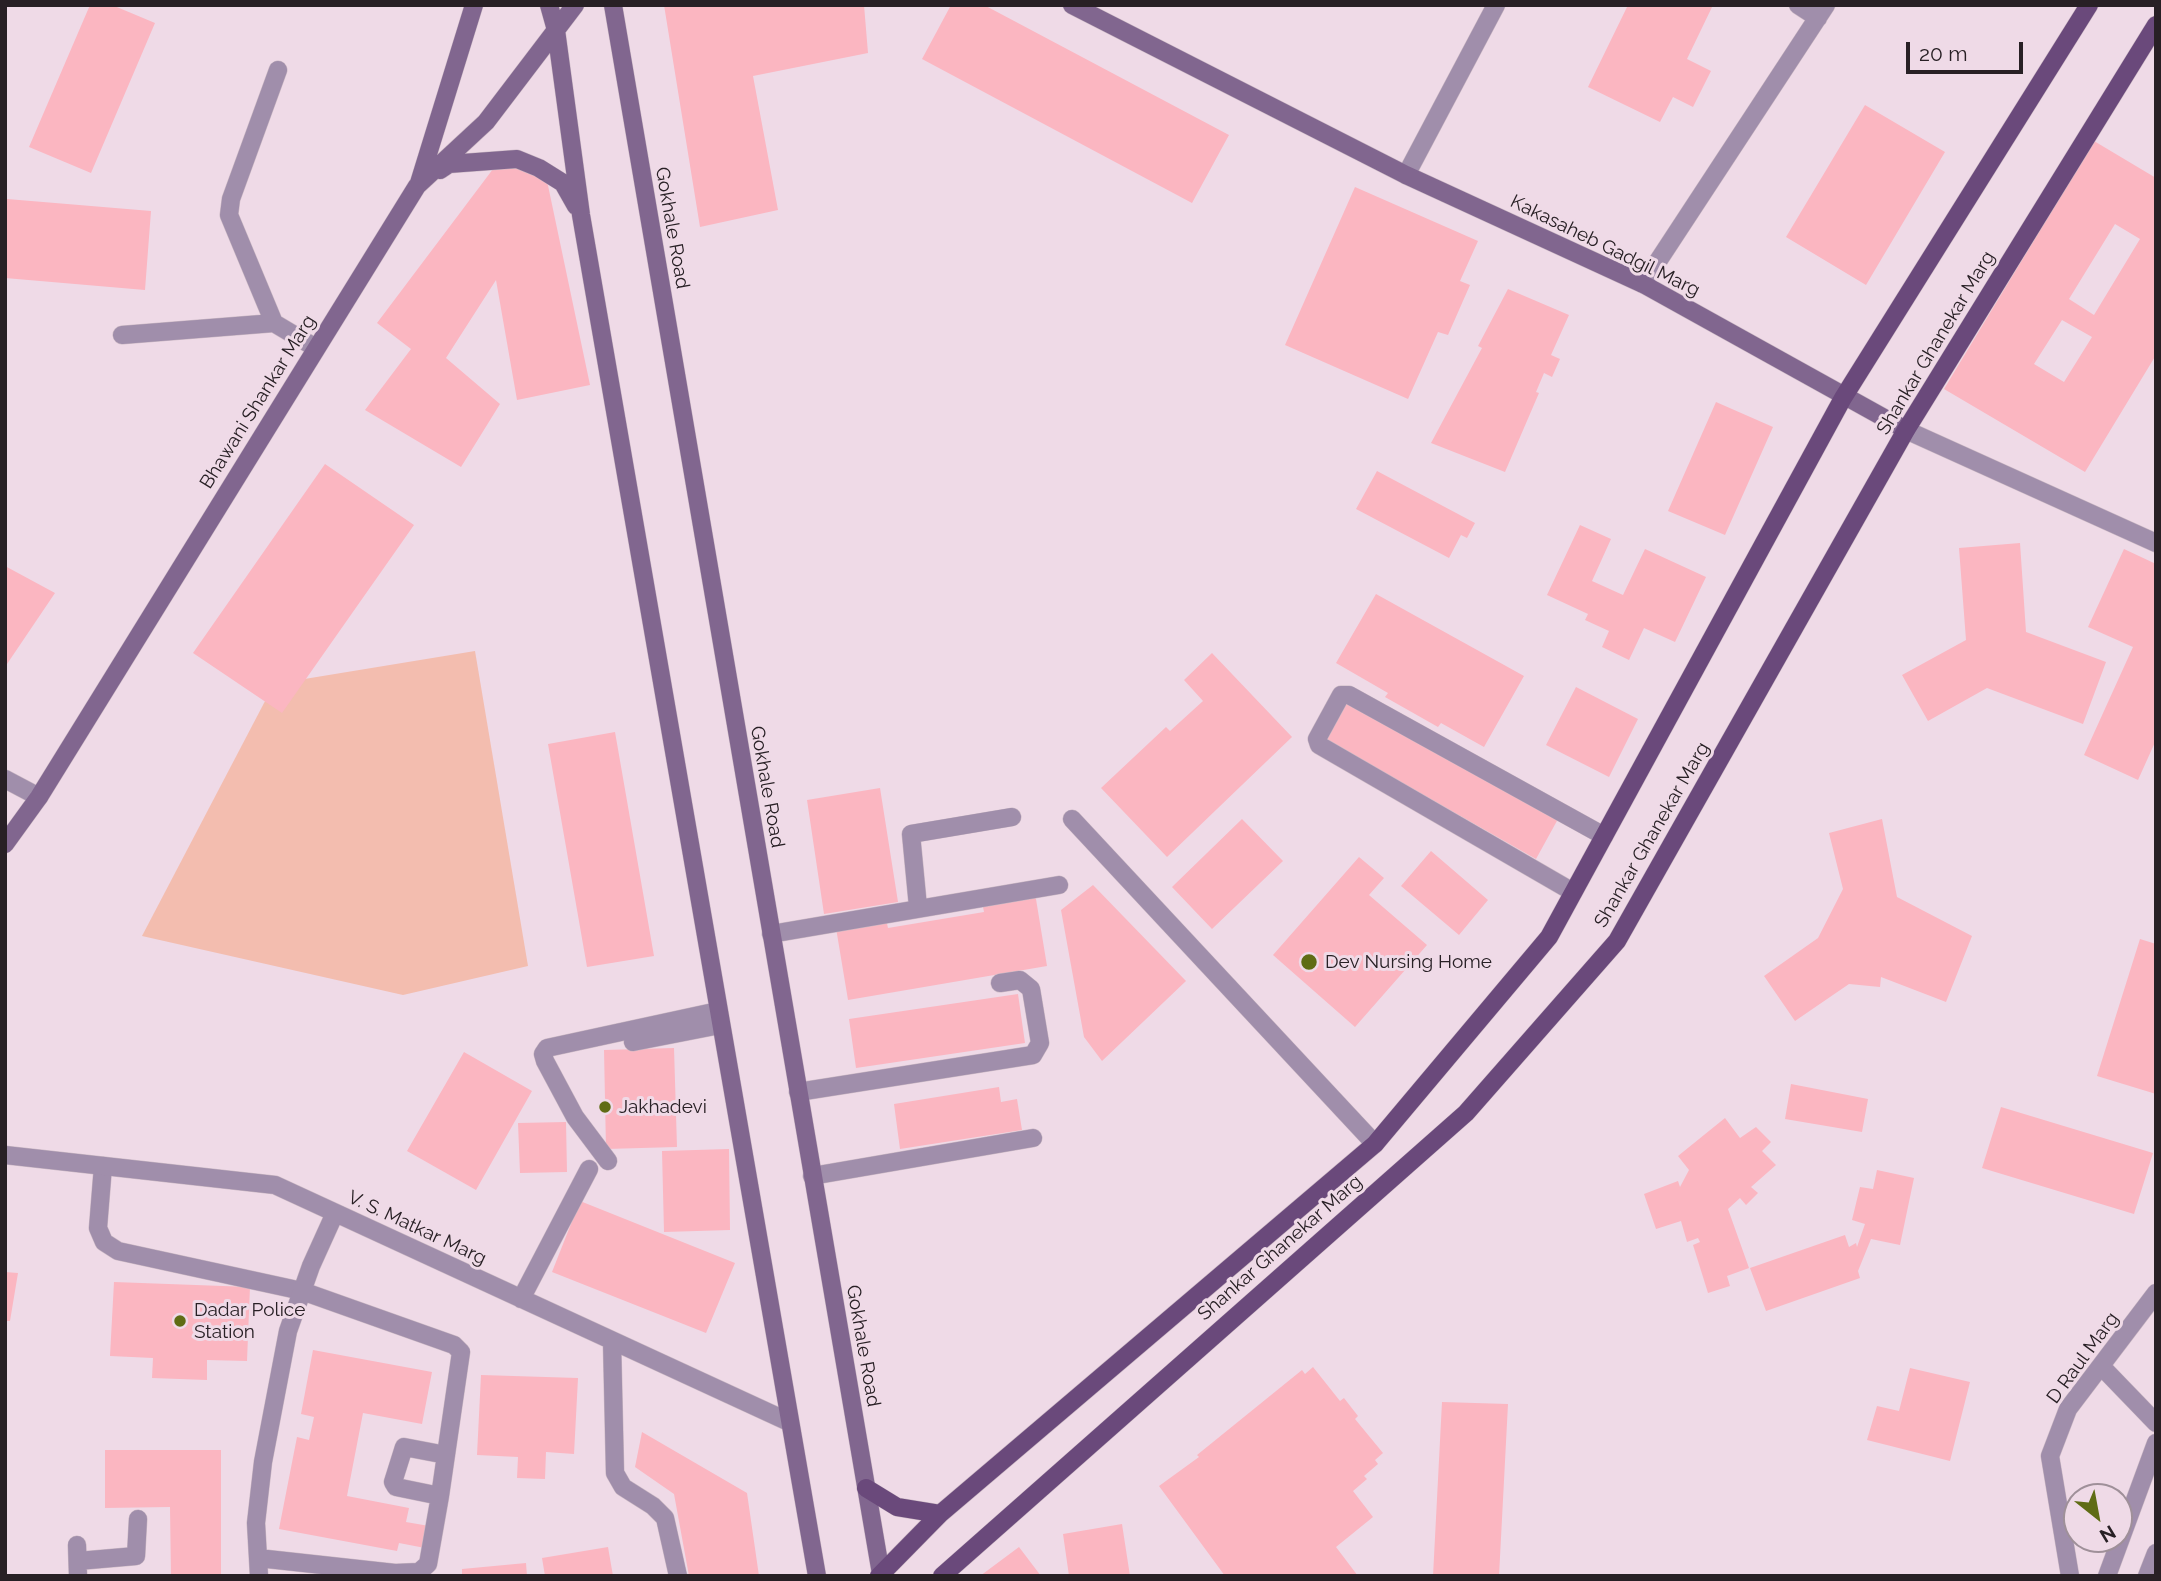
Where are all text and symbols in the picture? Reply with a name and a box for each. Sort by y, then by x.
scale bar [1909,28,2026,72]
text: 20 m [1919,41,1967,66]
street label: Gokhale Road [650,165,694,291]
street label: Kakasaheb Gadgil Marg [1507,190,1703,302]
street label: Shankar Ghanekar Marg [1872,247,2000,439]
street label: Bhawani Shankar Marg [195,311,321,493]
street label: Gokhale Road [745,724,789,850]
street label: Shankar Ghanekar Marg [1590,738,1714,932]
place label: Dev Nursing Home [1325,951,1492,973]
marker: Dev Nursing Home [1299,952,1319,972]
place label: Jakhadevi [619,1096,707,1118]
marker: Jakhadevi [597,1099,613,1115]
street label: Shankar Ghanekar Marg [1193,1170,1367,1326]
street label: V. S. Matkar Marg [344,1186,490,1270]
street label: Gokhale Road [841,1283,885,1409]
place label: Dadar Police Station [194,1299,305,1343]
street label: D Raul Marg [2042,1308,2124,1408]
marker: Dadar Police Station [172,1313,188,1329]
north arrow [2063,1483,2133,1553]
text: N [2096,1521,2120,1547]

